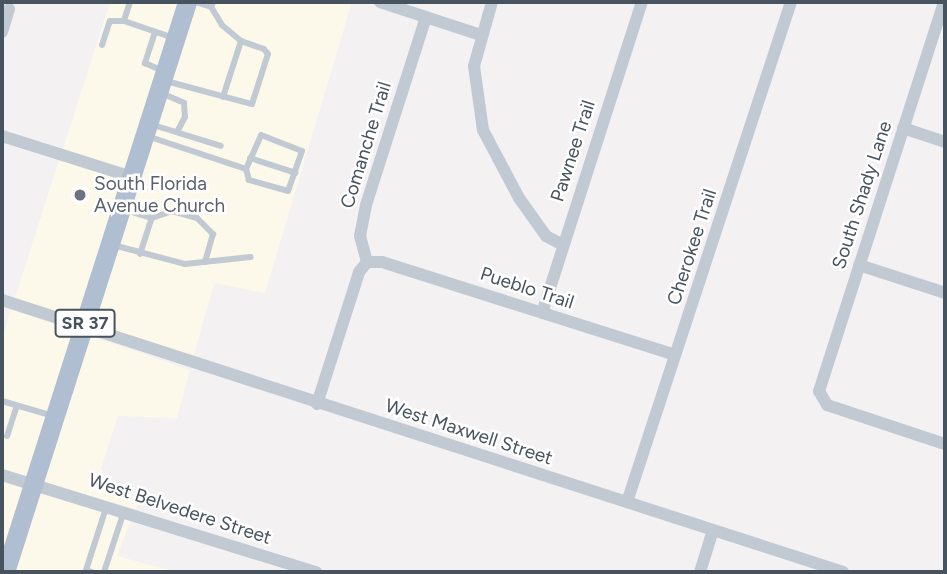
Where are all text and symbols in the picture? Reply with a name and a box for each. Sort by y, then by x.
street label: Comanche Trail [336,79,396,211]
street label: Pawnee Trail [546,97,600,205]
street label: South Shady Lane [827,118,897,272]
place label: South Florida Avenue Church [94,173,225,217]
street label: Cherokee Trail [662,186,722,308]
marker: South Florida Avenue Church [72,187,88,203]
street label: Pueblo Trail [477,262,577,314]
road number: SR 37 [54,309,116,338]
street label: West Maxwell Street [382,394,556,470]
street label: West Belvedere Street [86,469,274,549]

